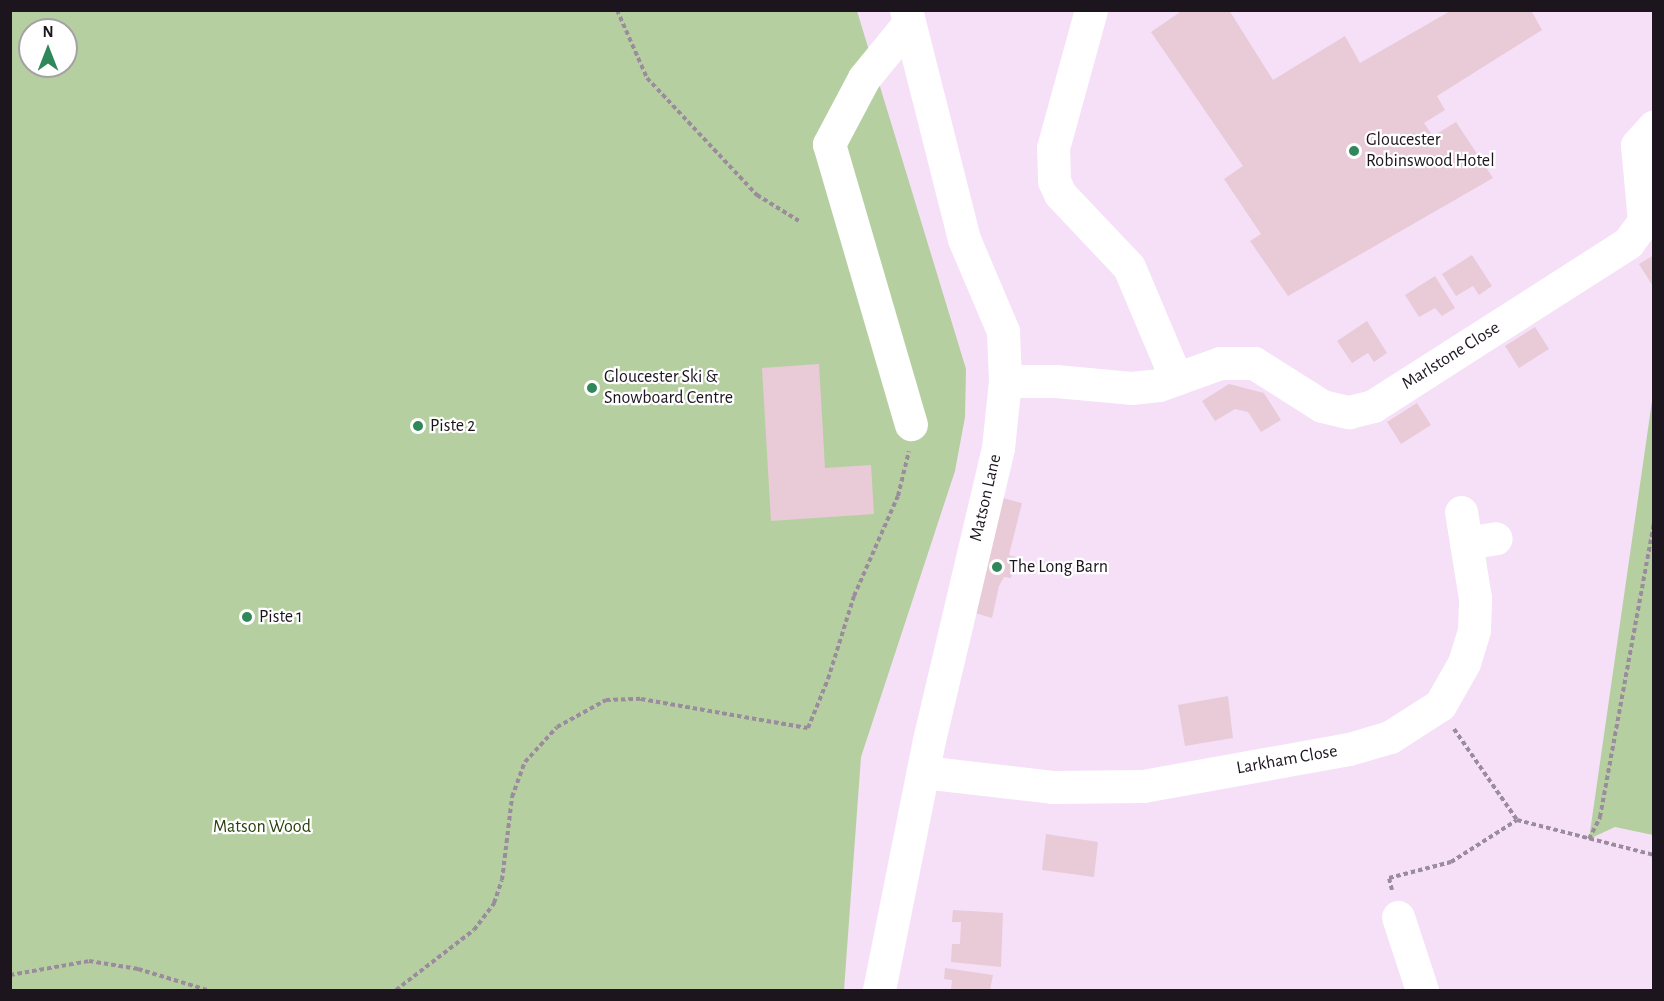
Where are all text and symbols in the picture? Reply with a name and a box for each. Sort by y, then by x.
north arrow [18,18,78,78]
text: N [42,24,54,40]
place label: Gloucester Robinswood Hotel [1366,130,1495,172]
marker: Gloucester Robinswood Hotel [1347,144,1361,158]
street label: Marlstone Close [1398,317,1504,395]
place label: Gloucester Ski & Snowboard Centre [604,367,733,410]
marker: Gloucester Ski & Snowboard Centre [585,381,599,395]
place label: Piste 2 [430,415,475,437]
marker: Piste 2 [411,419,425,433]
street label: Matson Lane [965,452,1007,544]
place label: The Long Barn [1009,556,1108,578]
marker: The Long Barn [990,560,1004,574]
place label: Piste 1 [259,606,302,628]
marker: Piste 1 [240,610,254,624]
street label: Larkham Close [1235,740,1339,780]
park label: Matson Wood [213,816,311,838]

